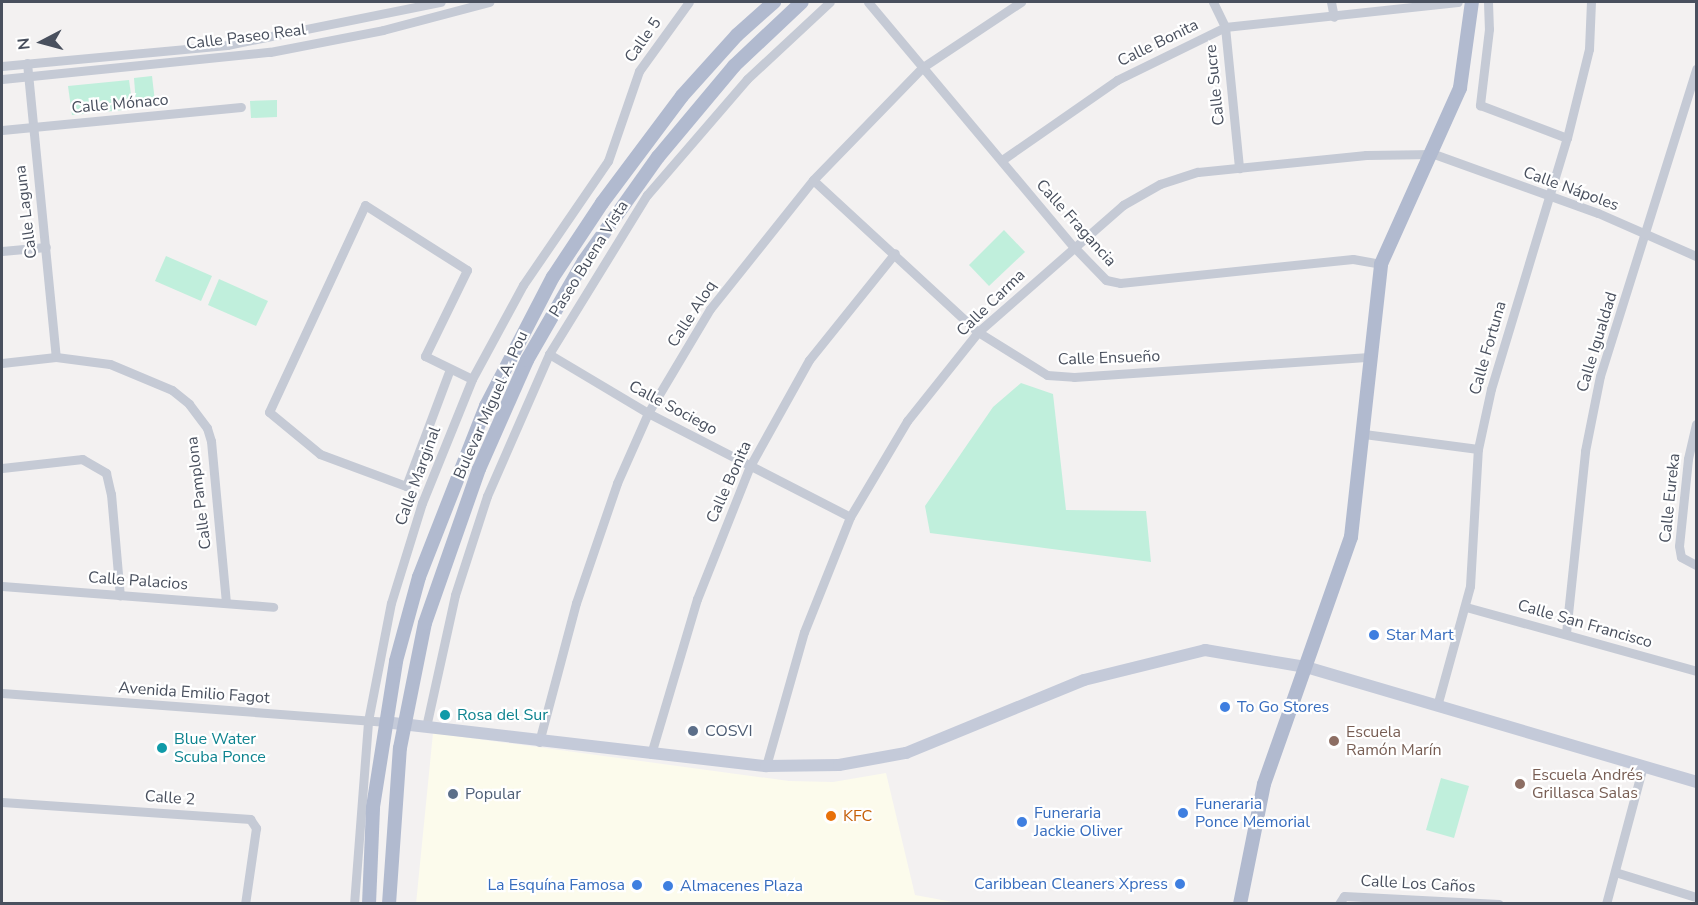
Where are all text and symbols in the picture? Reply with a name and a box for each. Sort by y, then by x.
north arrow [12,12,72,72]
street label: Calle 5 [621,14,665,66]
street label: Calle Bonita [1114,15,1202,71]
street label: Calle Paseo Real [185,20,307,54]
text: N [13,37,36,51]
street label: Calle Sucre [1201,44,1229,126]
street label: Calle Mónaco [71,90,169,118]
street label: Calle Nápoles [1521,163,1621,215]
street label: Calle Laguna [11,164,41,260]
street label: Calle Fragancia [1032,176,1120,270]
street label: Paseo Buena Vista [545,197,633,321]
street label: Calle Carma [953,266,1029,340]
street label: Calle Aloq [663,277,721,351]
street label: Calle Igualdad [1573,290,1621,394]
street label: Calle Fortuna [1465,299,1511,397]
street label: Bulevar Miguel A. Pou [450,328,532,482]
street label: Calle Ensueño [1057,347,1161,369]
street label: Calle Sociego [625,377,721,439]
street label: Calle Marginal [391,424,445,528]
street label: Calle Pamplona [183,436,215,550]
street label: Calle Bonita [702,438,756,526]
street label: Calle Eureka [1656,452,1684,544]
street label: Calle Palacios [87,568,189,594]
street label: Calle San Francisco [1515,596,1655,652]
place label: Star Mart [1386,625,1454,645]
marker: Star Mart [1367,628,1381,642]
street label: Avenida Emilio Fagot [118,678,270,708]
place label: To Go Stores [1237,697,1329,717]
marker: To Go Stores [1218,700,1232,714]
place label: Rosa del Sur [457,705,548,725]
marker: Rosa del Sur [438,708,452,722]
place label: COSVI [705,721,752,741]
place label: Escuela Ramón Marín [1346,722,1442,760]
marker: COSVI [686,724,700,738]
place label: Blue Water Scuba Ponce [174,729,266,767]
marker: Escuela Ramón Marín [1327,734,1341,748]
marker: Blue Water Scuba Ponce [155,741,169,755]
place label: Escuela Andrés Grillasca Salas [1532,765,1643,803]
marker: Escuela Andrés Grillasca Salas [1513,777,1527,791]
place label: Popular [465,784,521,804]
street label: Calle 2 [144,787,196,809]
marker: Popular [446,787,460,801]
place label: Funeraria Ponce Memorial [1195,794,1310,832]
place label: Funeraria Jackie Oliver [1034,803,1122,841]
place label: KFC [843,806,872,826]
marker: Funeraria Ponce Memorial [1176,806,1190,820]
marker: KFC [824,809,838,823]
marker: Funeraria Jackie Oliver [1015,815,1029,829]
street label: Calle Los Caños [1360,871,1476,897]
place label: Caribbean Cleaners Xpress [974,874,1168,894]
place label: La Esquína Famosa [487,875,625,895]
place label: Almacenes Plaza [680,876,803,896]
marker: Caribbean Cleaners Xpress [1173,877,1187,891]
marker: La Esquína Famosa [630,878,644,892]
marker: Almacenes Plaza [661,879,675,893]

